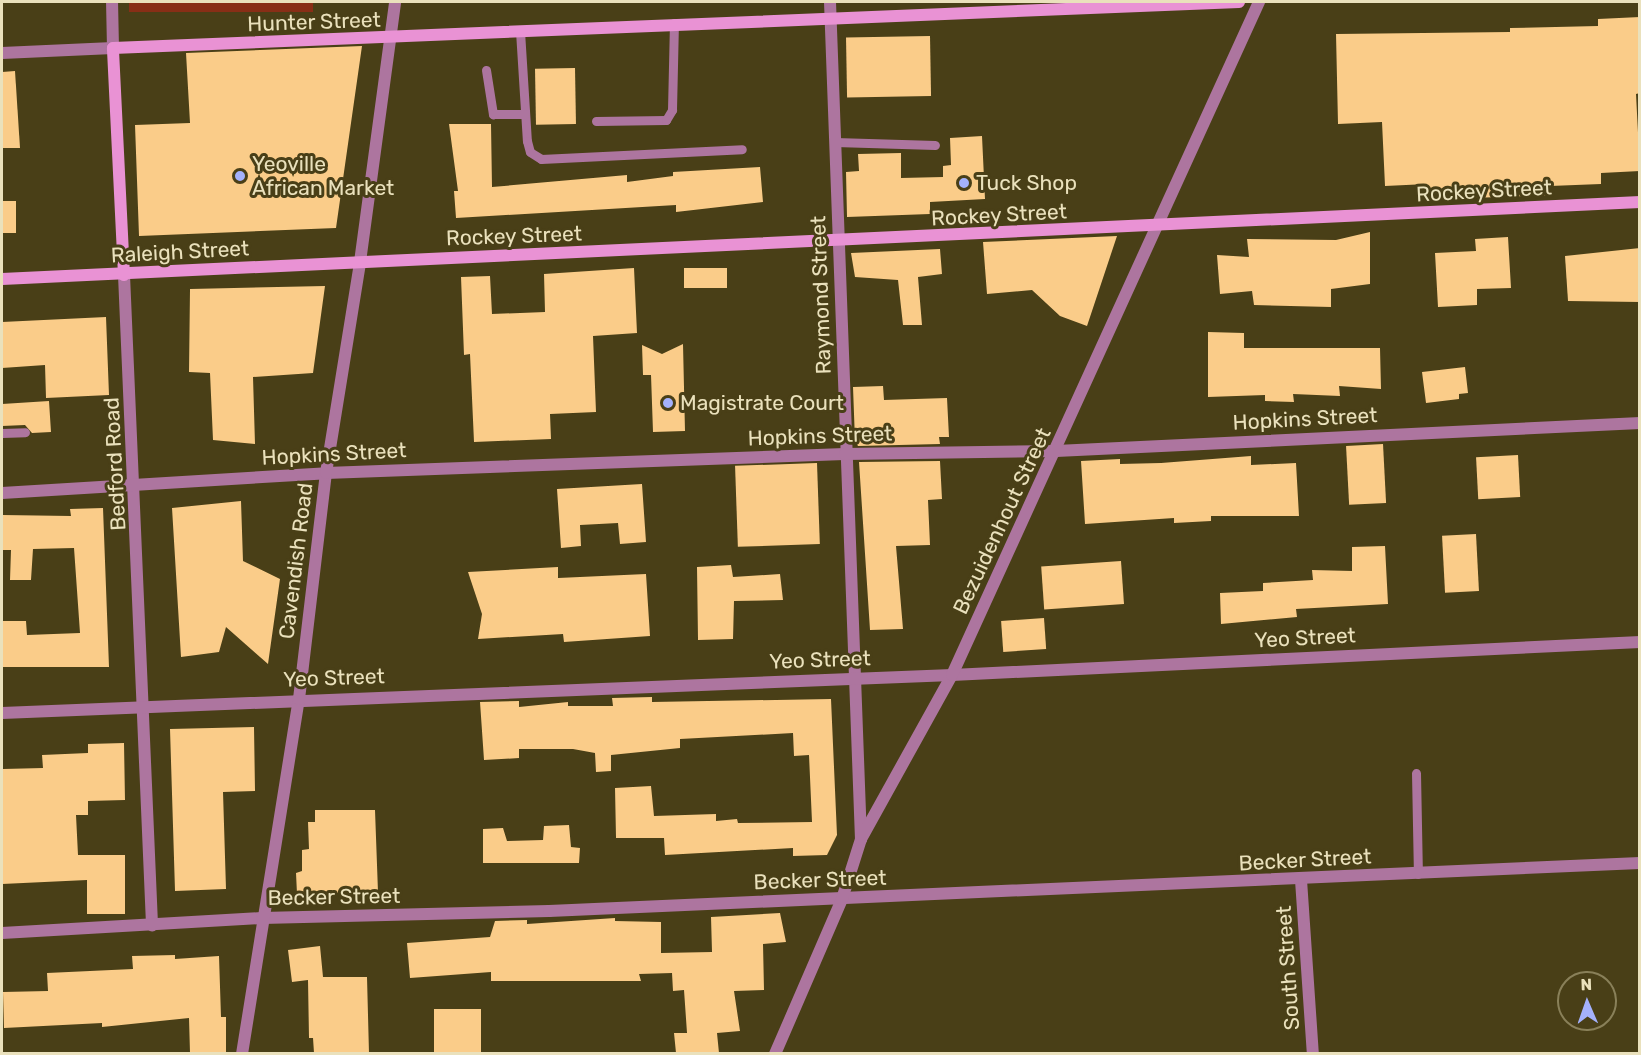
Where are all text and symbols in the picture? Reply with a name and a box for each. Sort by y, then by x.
street label: Hunter Street [247,7,381,37]
place label: Yeoville African Market [252,151,394,201]
marker: Yeoville African Market [233,169,247,183]
place label: Tuck Shop [976,170,1077,196]
street label: Rockey Street [1415,175,1553,207]
marker: Tuck Shop [957,176,971,190]
street label: Rockey Street [930,199,1068,231]
street label: Raymond Street [806,215,836,375]
street label: Rockey Street [445,221,583,251]
street label: Raleigh Street [110,236,250,268]
place label: Magistrate Court [680,390,844,416]
marker: Magistrate Court [661,396,675,410]
street label: Bedford Road [99,397,131,531]
street label: Hopkins Street [1232,403,1378,435]
street label: Hopkins Street [747,421,893,451]
street label: Bezuidenhout Street [948,424,1056,618]
street label: Hopkins Street [261,438,407,470]
street label: Cavendish Road [274,482,318,640]
street label: Yeo Street [1254,623,1356,653]
street label: Yeo Street [769,646,871,674]
street label: Yeo Street [283,664,385,692]
street label: Becker Street [1238,844,1372,876]
street label: Becker Street [753,865,887,895]
street label: Becker Street [267,883,401,911]
street label: South Street [1271,905,1305,1031]
north arrow [1557,971,1617,1031]
text: N [1580,975,1593,994]

